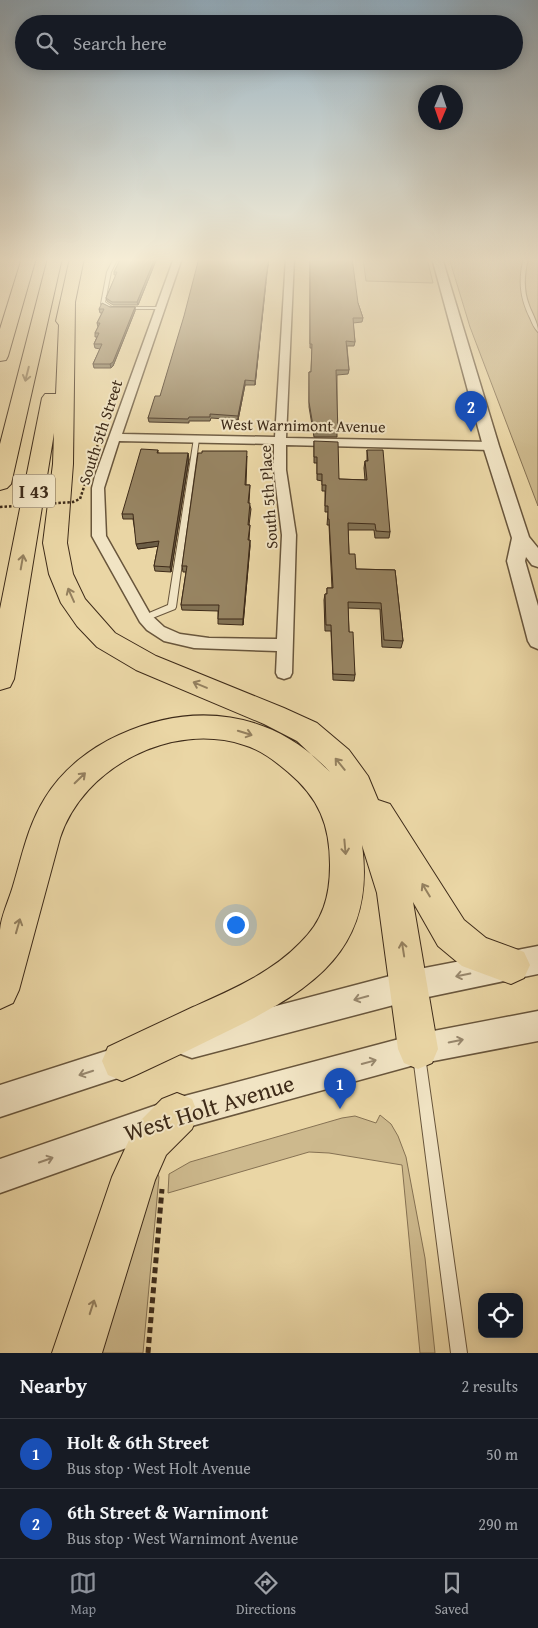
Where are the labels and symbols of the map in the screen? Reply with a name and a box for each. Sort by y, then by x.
north arrow [418,85,463,130]
one-way arrow [22,365,31,381]
street label: South 5th Street [72,376,128,488]
pin: 2 [455,391,487,432]
street label: West Warnimont Avenue [220,412,386,438]
street label: South 5th Place [252,444,284,550]
road number: I 43 [13,474,55,508]
one-way arrow [17,555,27,571]
one-way arrow [65,588,75,603]
one-way arrow [193,680,208,690]
one-way arrow [237,728,253,738]
one-way arrow [335,757,346,770]
one-way arrow [74,772,87,784]
one-way arrow [341,839,350,855]
one-way arrow [420,884,430,898]
your location [223,912,249,938]
one-way arrow [14,918,24,934]
one-way arrow [397,941,407,957]
one-way arrow [456,971,472,980]
one-way arrow [354,994,370,1004]
one-way arrow [448,1035,464,1045]
one-way arrow [360,1057,376,1066]
street label: West Holt Avenue [119,1065,298,1150]
one-way arrow [79,1068,95,1078]
pin: 1 [324,1068,356,1109]
one-way arrow [38,1154,54,1164]
one-way arrow [88,1299,97,1315]

